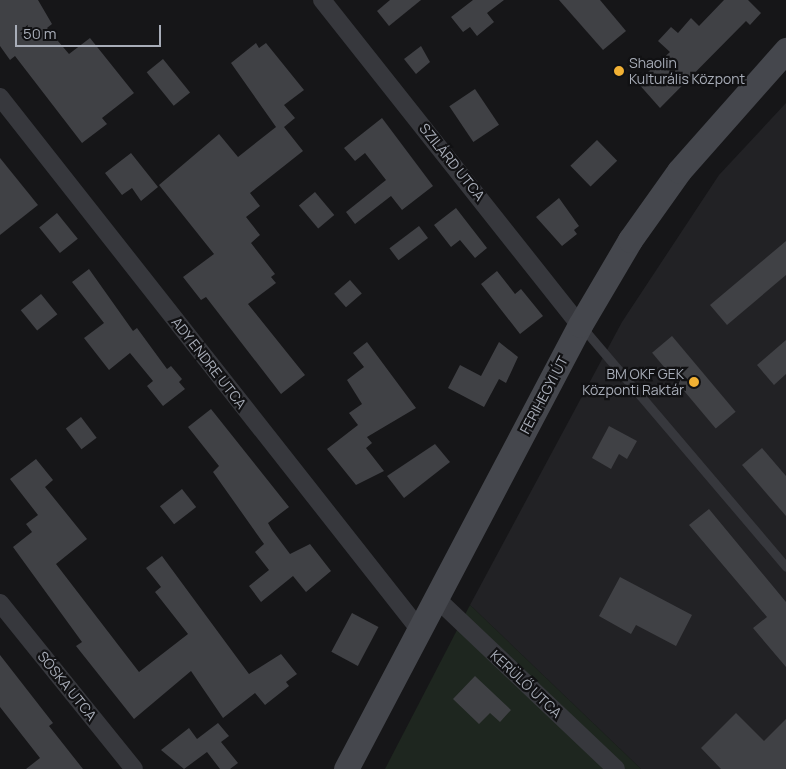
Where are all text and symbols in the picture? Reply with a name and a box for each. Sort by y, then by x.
scale bar [18,15,164,47]
text: 50 m [23,23,57,44]
place label: Shaolin Kulturális Központ [629,55,745,88]
marker: Shaolin Kulturális Központ [613,65,625,77]
street label: SZILÁRD UTCA [416,120,488,204]
street label: ADY ENDRE UTCA [168,314,250,412]
street label: FERIHEGYI ÚT [517,353,571,437]
place label: BM OKF GEK Központi Raktár [582,366,684,398]
marker: BM OKF GEK Központi Raktár [688,376,700,388]
street label: KERÜLŐ UTCA [487,647,565,721]
street label: SÓSKA UTCA [34,648,100,724]

